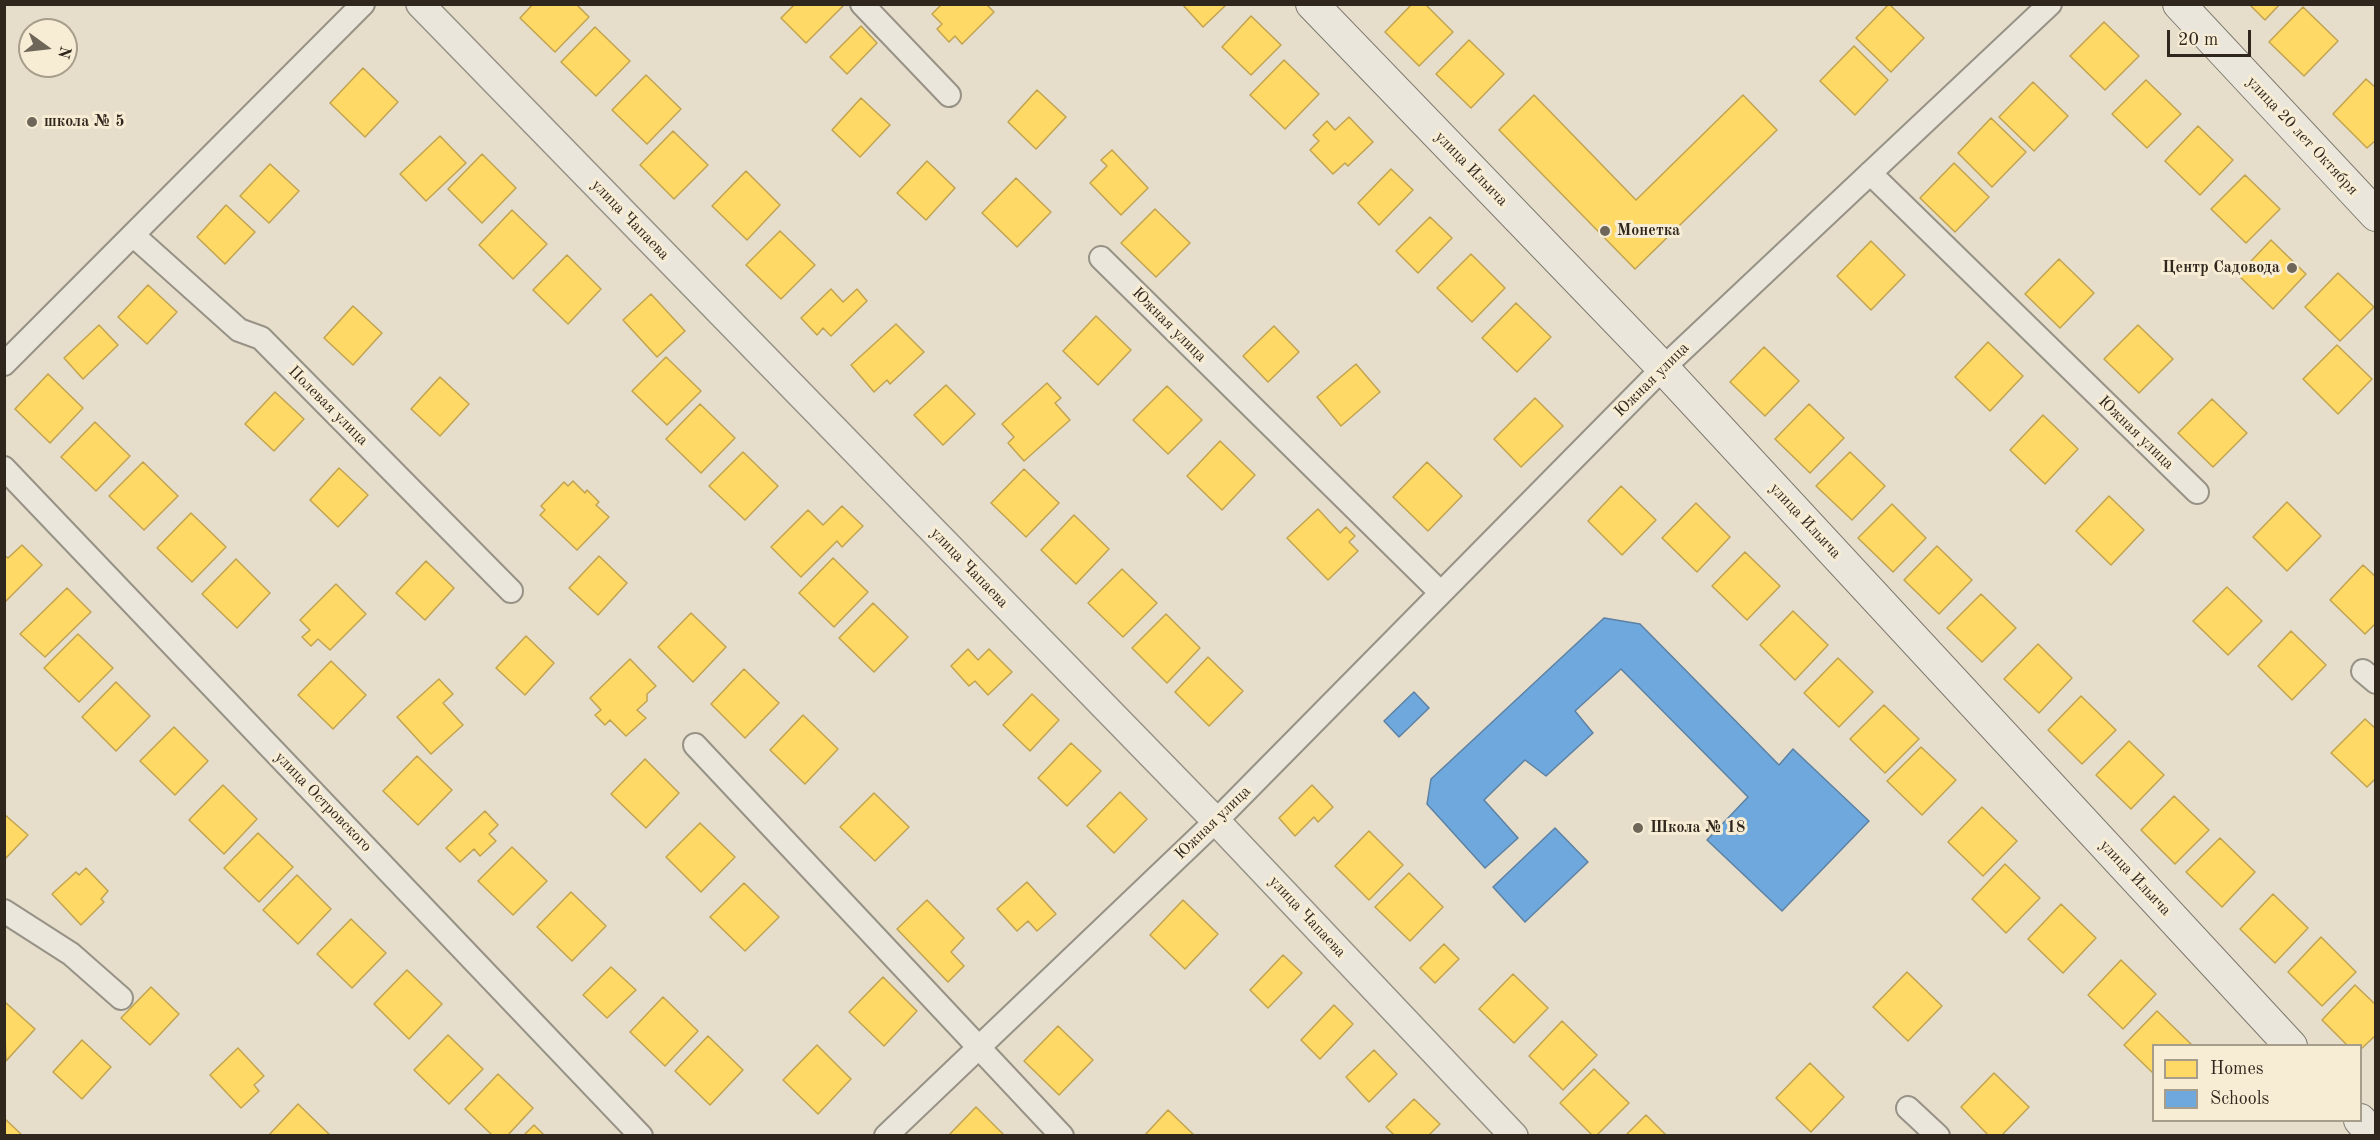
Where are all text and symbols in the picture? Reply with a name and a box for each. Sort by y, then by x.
north arrow [18,18,78,78]
scale bar [2170,18,2254,56]
text: 20 m [2178,31,2218,49]
text: N [54,44,73,60]
street label: улица 20 лет Октября [2242,73,2362,199]
place label: школа № 5 [44,112,125,132]
marker: школа № 5 [25,115,39,129]
street label: улица Ильича [1430,127,1512,211]
street label: улица Чапаева [587,176,673,264]
place label: Монетка [1617,221,1680,241]
marker: Монетка [1598,224,1612,238]
place label: Центр Садовода [2162,258,2280,278]
marker: Центр Садовода [2285,261,2299,275]
street label: Южная улица [1128,284,1210,366]
street label: Южная улица [1611,339,1693,421]
street label: Полевая улица [284,362,372,450]
street label: Южная улица [2094,392,2178,474]
street label: улица Ильича [1765,479,1845,563]
street label: улица Чапаева [926,524,1012,612]
street label: улица Островского [270,748,376,856]
street label: Южная улица [1171,782,1255,864]
place label: Школа № 18 [1650,818,1745,838]
marker: Школа № 18 [1631,821,1645,835]
street label: улица Ильича [2095,836,2175,920]
street label: улица Чапаева [1264,872,1350,962]
legend [2152,1044,2362,1122]
text: Homes [2210,1060,2264,1078]
text: Schools [2210,1090,2269,1108]

